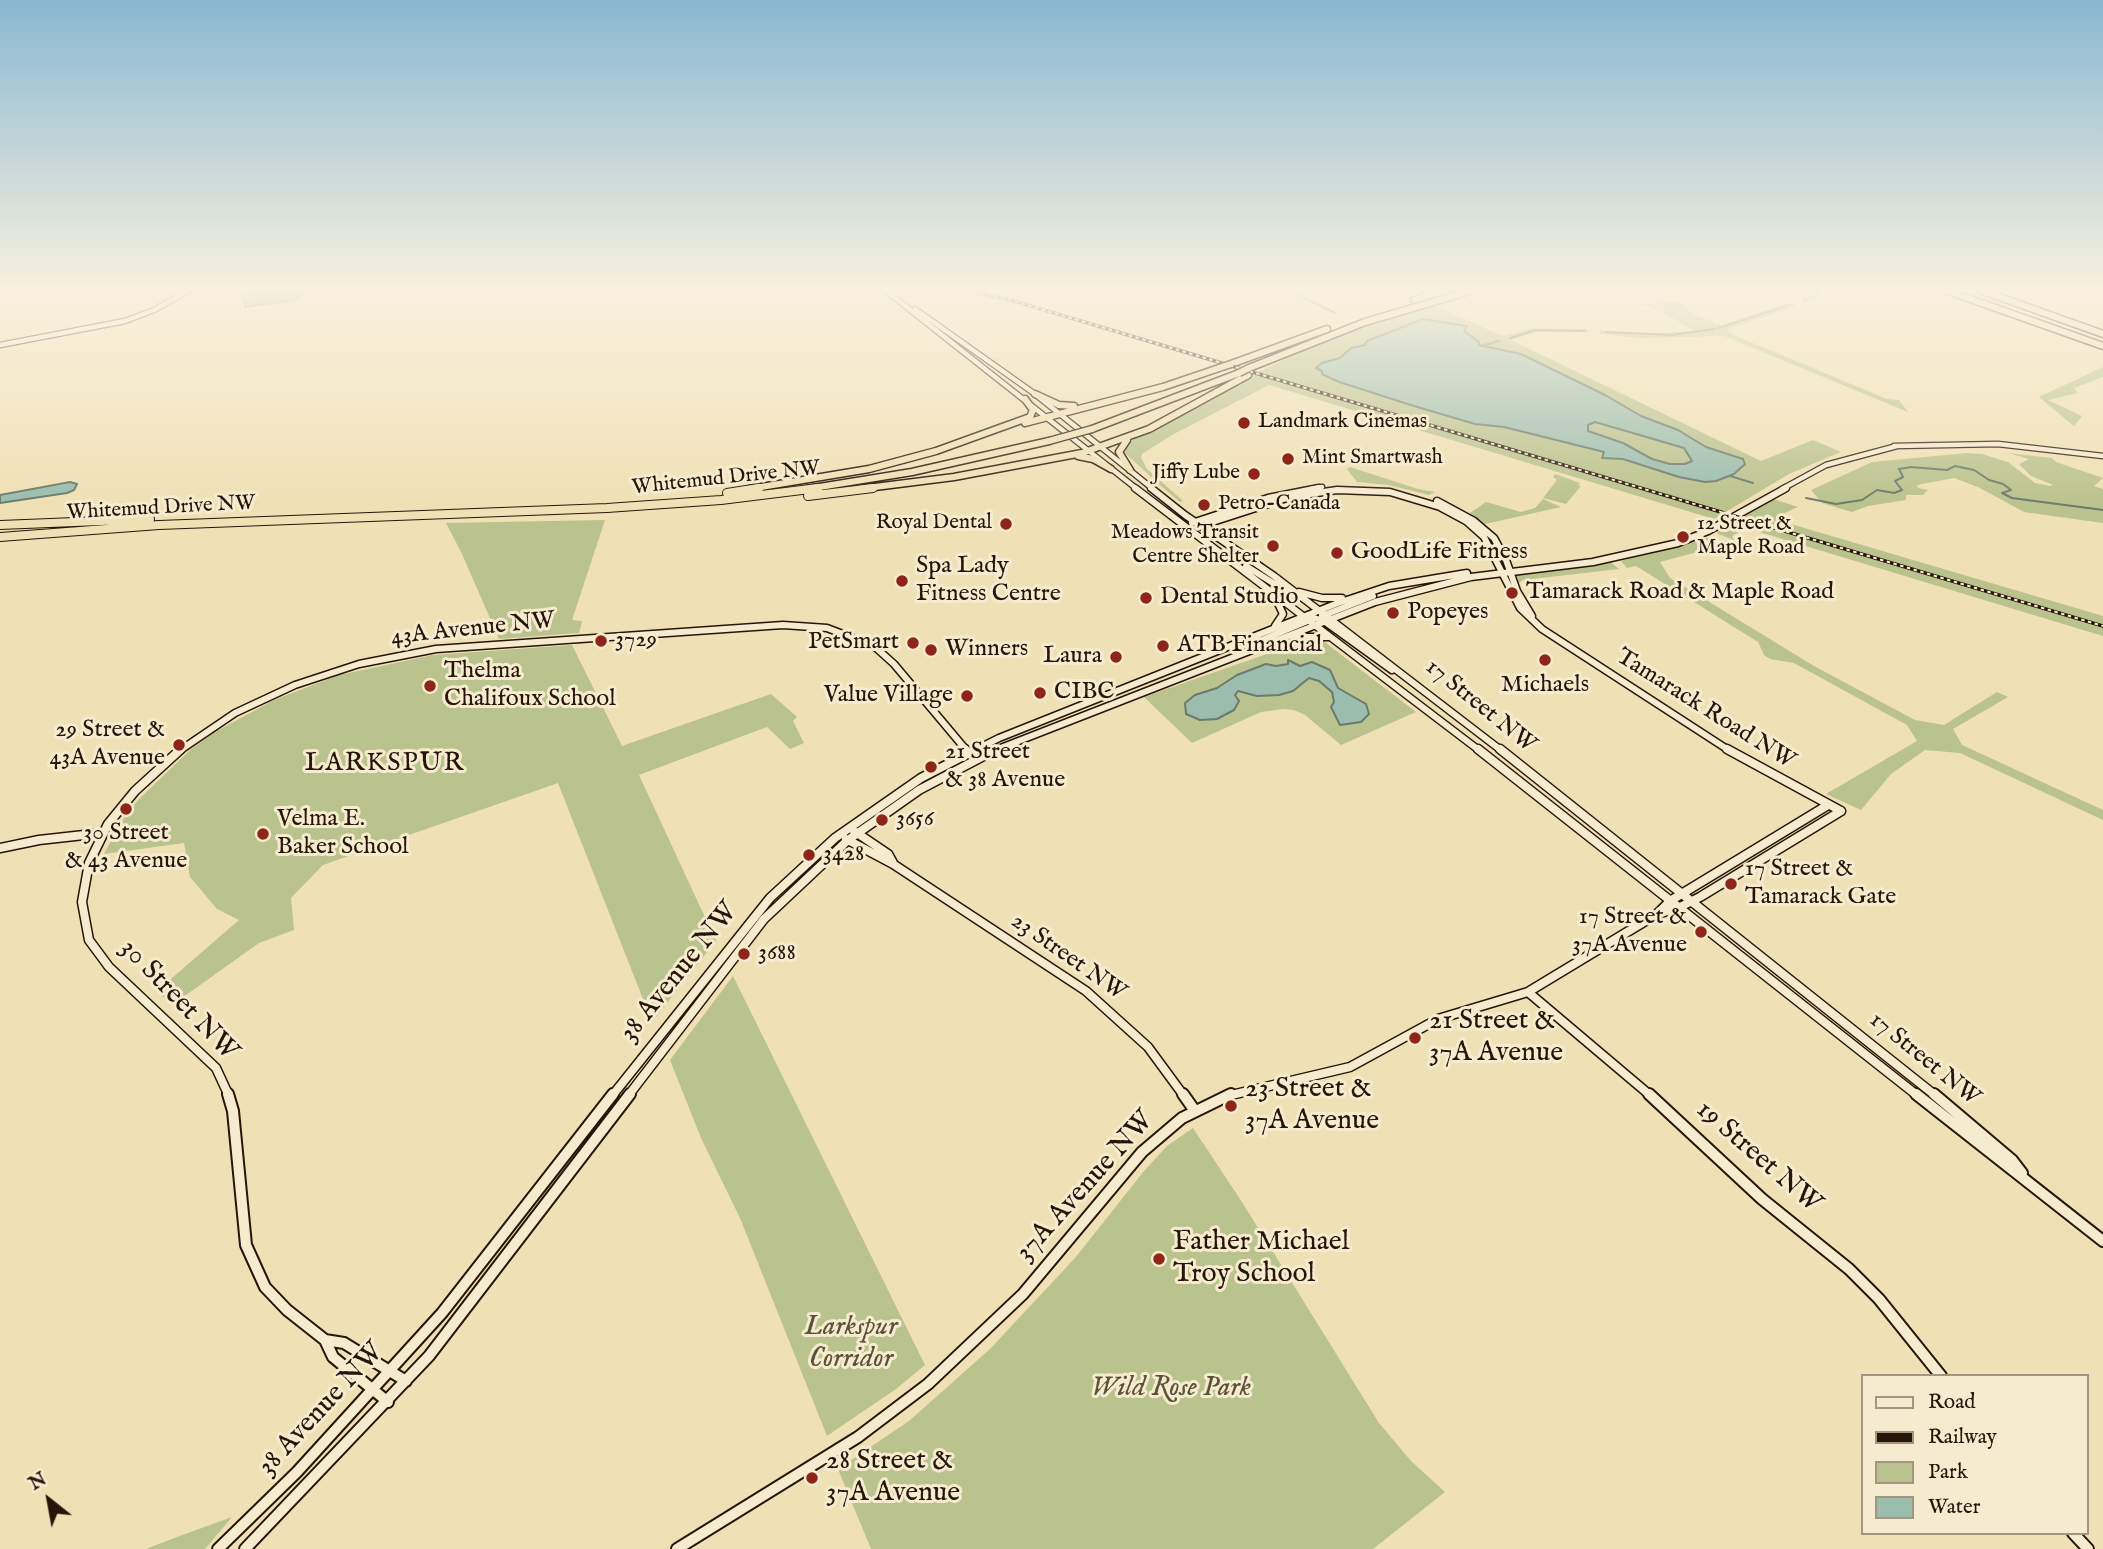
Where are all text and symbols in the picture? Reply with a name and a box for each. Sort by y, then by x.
place label: Landmark Cinemas [1258,410,1427,436]
marker: Landmark Cinemas [1236,415,1252,431]
place label: Mint Smartwash [1302,446,1443,472]
marker: Mint Smartwash [1280,451,1296,467]
street label: Whitemud Drive NW [631,457,821,501]
place label: Jiffy Lube [1152,461,1240,487]
marker: Jiffy Lube [1246,466,1262,482]
street label: Whitemud Drive NW [66,491,256,527]
place label: Petro-Canada [1218,492,1340,518]
marker: Petro-Canada [1196,497,1212,513]
place label: Royal Dental [876,511,992,537]
place label: 12 Street & Maple Road [1697,512,1804,562]
marker: Royal Dental [998,516,1014,532]
place label: Meadows Transit Centre Shelter [1111,521,1259,571]
marker: 12 Street & Maple Road [1675,529,1691,545]
marker: Meadows Transit Centre Shelter [1265,538,1281,554]
place label: GoodLife Fitness [1351,539,1528,567]
marker: GoodLife Fitness [1329,545,1345,561]
place label: Spa Lady Fitness Centre [916,553,1061,609]
marker: Spa Lady Fitness Centre [894,573,910,589]
place label: Tamarack Road & Maple Road [1526,579,1834,607]
place label: Dental Studio [1160,584,1298,612]
marker: Tamarack Road & Maple Road [1504,585,1520,601]
marker: Dental Studio [1138,590,1154,606]
place label: Popeyes [1407,599,1488,627]
marker: Popeyes [1385,605,1401,621]
street label: 43A Avenue NW [390,607,556,653]
place label: 3729 [615,627,657,655]
place label: PetSmart [808,629,899,657]
place label: ATB Financial [1177,632,1322,660]
marker: 3729 [593,633,609,649]
marker: PetSmart [905,635,921,651]
place label: Winners [945,636,1028,664]
marker: ATB Financial [1155,638,1171,654]
marker: Winners [923,642,939,658]
place label: Laura [1043,643,1102,671]
street label: Tamarack Road NW [1610,643,1800,777]
marker: Laura [1108,649,1124,665]
marker: Michaels [1537,652,1553,668]
street label: 17 Street NW [1419,654,1541,760]
place label: Thelma Chalifoux School [444,658,616,714]
place label: Michaels [1501,672,1589,700]
marker: Thelma Chalifoux School [422,678,438,694]
place label: CIBC [1054,679,1115,707]
place label: Value Village [824,682,953,710]
marker: CIBC [1032,685,1048,701]
marker: Value Village [959,688,975,704]
place label: 29 Street & 43A Avenue [49,717,165,773]
marker: 29 Street & 43A Avenue [171,737,187,753]
place label: 21 Street & 38 Avenue [945,739,1065,795]
district label: LARKSPUR [306,749,464,781]
marker: 21 Street & 38 Avenue [923,759,939,775]
marker: 30 Street & 43 Avenue [118,801,134,817]
place label: Velma E. Baker School [277,806,409,862]
place label: 3656 [896,806,934,834]
marker: 3656 [874,812,890,828]
place label: 30 Street & 43 Avenue [65,820,187,876]
marker: Velma E. Baker School [255,826,271,842]
place label: 3428 [823,841,864,869]
marker: 3428 [801,847,817,863]
place label: 17 Street & Tamarack Gate [1745,856,1896,912]
marker: 17 Street & Tamarack Gate [1723,876,1739,892]
street label: 38 Avenue NW [613,896,747,1050]
place label: 17 Street & 37A Avenue [1572,904,1687,960]
street label: 23 Street NW [1005,908,1131,1008]
marker: 17 Street & 37A Avenue [1693,924,1709,940]
street label: 30 Street NW [111,933,245,1069]
place label: 3688 [758,940,796,968]
marker: 3688 [736,946,752,962]
place label: 21 Street & 37A Avenue [1429,1005,1563,1071]
street label: 17 Street NW [1863,1007,1985,1113]
marker: 21 Street & 37A Avenue [1407,1030,1423,1046]
place label: 23 Street & 37A Avenue [1245,1073,1379,1139]
street label: 19 Street NW [1688,1094,1828,1222]
marker: 23 Street & 37A Avenue [1223,1098,1239,1114]
street label: 37A Avenue NW [1010,1105,1162,1269]
place label: Father Michael Troy School [1173,1226,1349,1292]
marker: Father Michael Troy School [1151,1251,1167,1267]
park label: Larkspur Corridor [804,1311,898,1377]
street label: 38 Avenue NW [252,1336,392,1484]
park label: Wild Rose Park [1091,1372,1251,1406]
legend [1862,1374,2089,1535]
text: Road [1928,1389,1975,1416]
text: Railway [1928,1424,1997,1451]
place label: 28 Street & 37A Avenue [826,1445,960,1511]
text: Park [1928,1459,1968,1486]
north arrow [14,1465,84,1535]
text: N [25,1467,51,1497]
marker: 28 Street & 37A Avenue [804,1470,820,1486]
text: Water [1928,1494,1980,1521]

